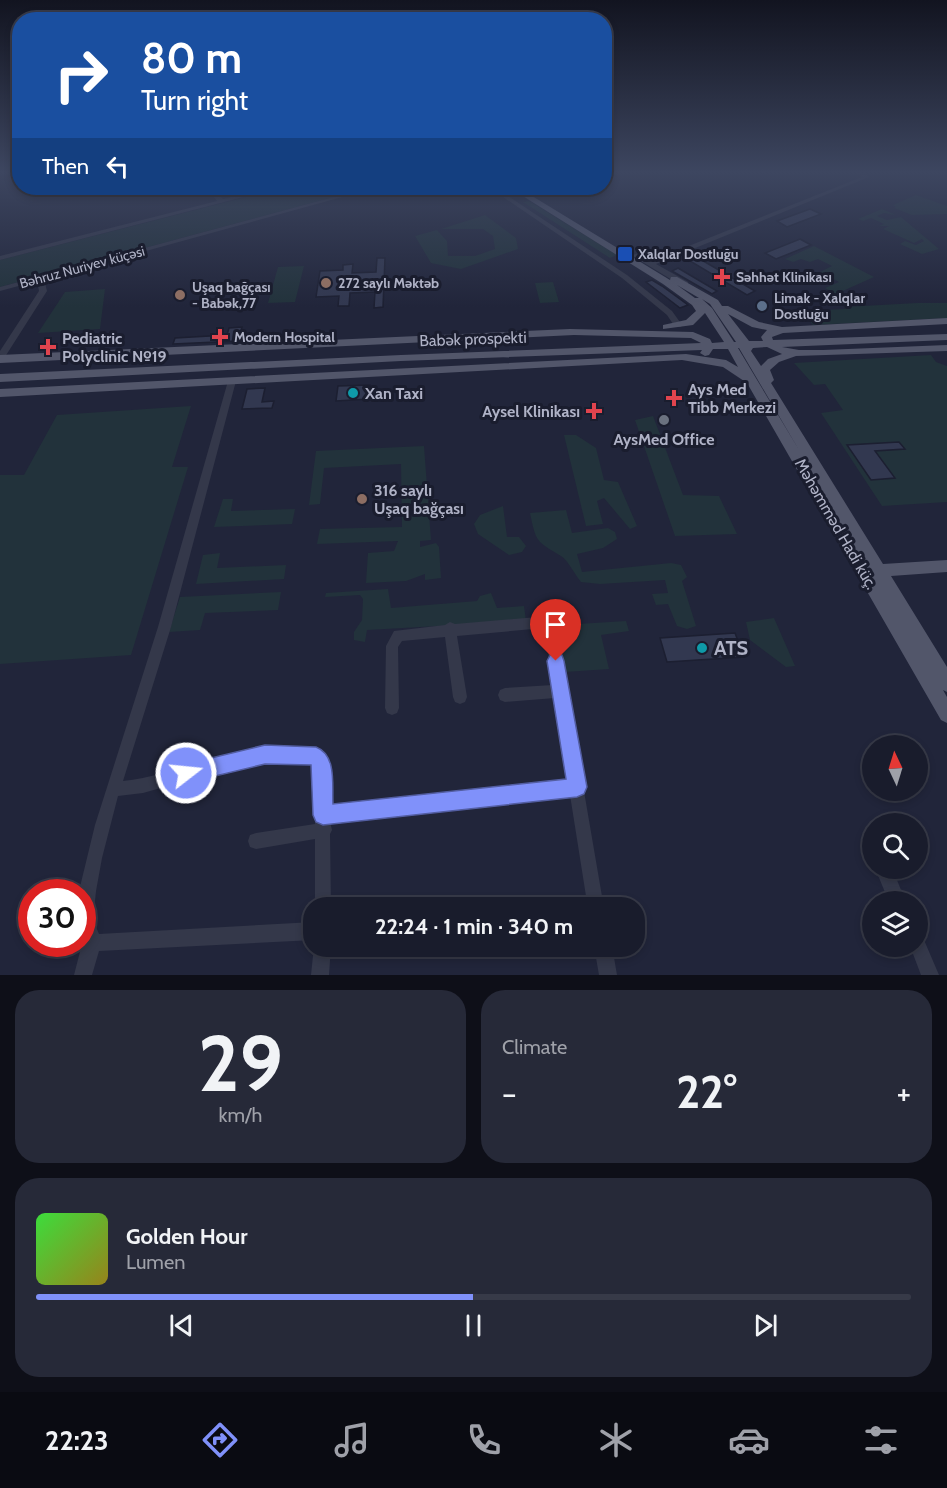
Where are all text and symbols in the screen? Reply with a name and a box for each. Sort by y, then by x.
text: 80 m [141,32,242,84]
icon: right [42,36,120,114]
text: Turn right [141,84,248,117]
icon: left [101,150,134,183]
text: Then [42,153,89,180]
street label: Bəhruz Nuriyev küçəsi [17,242,147,292]
marker: Xalqlar Dostluğu [616,245,634,263]
place label: Xalqlar Dostluğu [637,245,739,263]
marker: Səhhət Klinikası [713,268,731,286]
place label: Səhhət Klinikası [736,268,832,286]
place label: 272 saylı Məktəb [338,274,439,292]
marker: 272 saylı Məktəb [319,276,333,290]
place label: Uşaq bağçası - Babək,77 [192,278,271,312]
marker: Uşaq bağçası - Babək,77 [173,288,187,302]
place label: Limak - Xalqlar Dostluğu [774,289,865,323]
marker: Limak - Xalqlar Dostluğu [755,299,769,313]
marker: Modern Hospital [211,328,229,346]
place label: Modern Hospital [234,328,335,346]
street label: Babək prospekti [419,328,527,350]
place label: Pediatric Polyclinic №19 [62,329,167,366]
marker: Pediatric Polyclinic №19 [39,338,57,356]
place label: Ays Med Tibb Merkezi [688,380,776,417]
place label: Xan Taxi [364,384,423,403]
marker: Xan Taxi [346,386,360,400]
marker: Ays Med Tibb Merkezi [665,389,683,407]
place label: Aysel Klinikası [482,402,580,421]
marker: Aysel Klinikası [585,402,603,420]
marker: AysMed Office [657,413,671,427]
place label: AysMed Office [613,430,715,449]
street label: Məhəmməd Hadi küç. [791,455,881,593]
place label: 316 saylı Uşaq bağçası [374,481,464,518]
marker: 316 saylı Uşaq bağçası [355,492,369,506]
pin [530,599,581,661]
icon: arrive [539,608,572,641]
place label: ATS [714,636,749,660]
marker: ATS [695,641,709,655]
north arrow [862,735,928,801]
map controls [862,735,928,957]
position arrow [154,741,218,805]
button: search [862,813,928,879]
speed limit sign: 30 [18,879,96,957]
button: layers [862,891,928,957]
text: 22:24 · 1 min · 340 m [375,913,573,940]
text: 29 [198,1016,283,1111]
text: Climate [502,1035,567,1059]
text: 22° [676,1065,737,1119]
text: − [502,1073,517,1113]
text: + [896,1073,911,1113]
text: km/h [219,1103,262,1127]
text: Golden Hour [126,1223,247,1250]
text: Lumen [126,1250,185,1274]
icon: previous [165,1309,198,1342]
icon: pause [457,1309,490,1342]
icon: next [749,1309,782,1342]
icon: directions [199,1419,241,1461]
icon: music [331,1419,373,1461]
icon: phone [463,1419,505,1461]
icon: climate [595,1419,637,1461]
icon: car [728,1419,770,1461]
icon: filters [860,1419,902,1461]
text: 22:23 [45,1424,109,1457]

